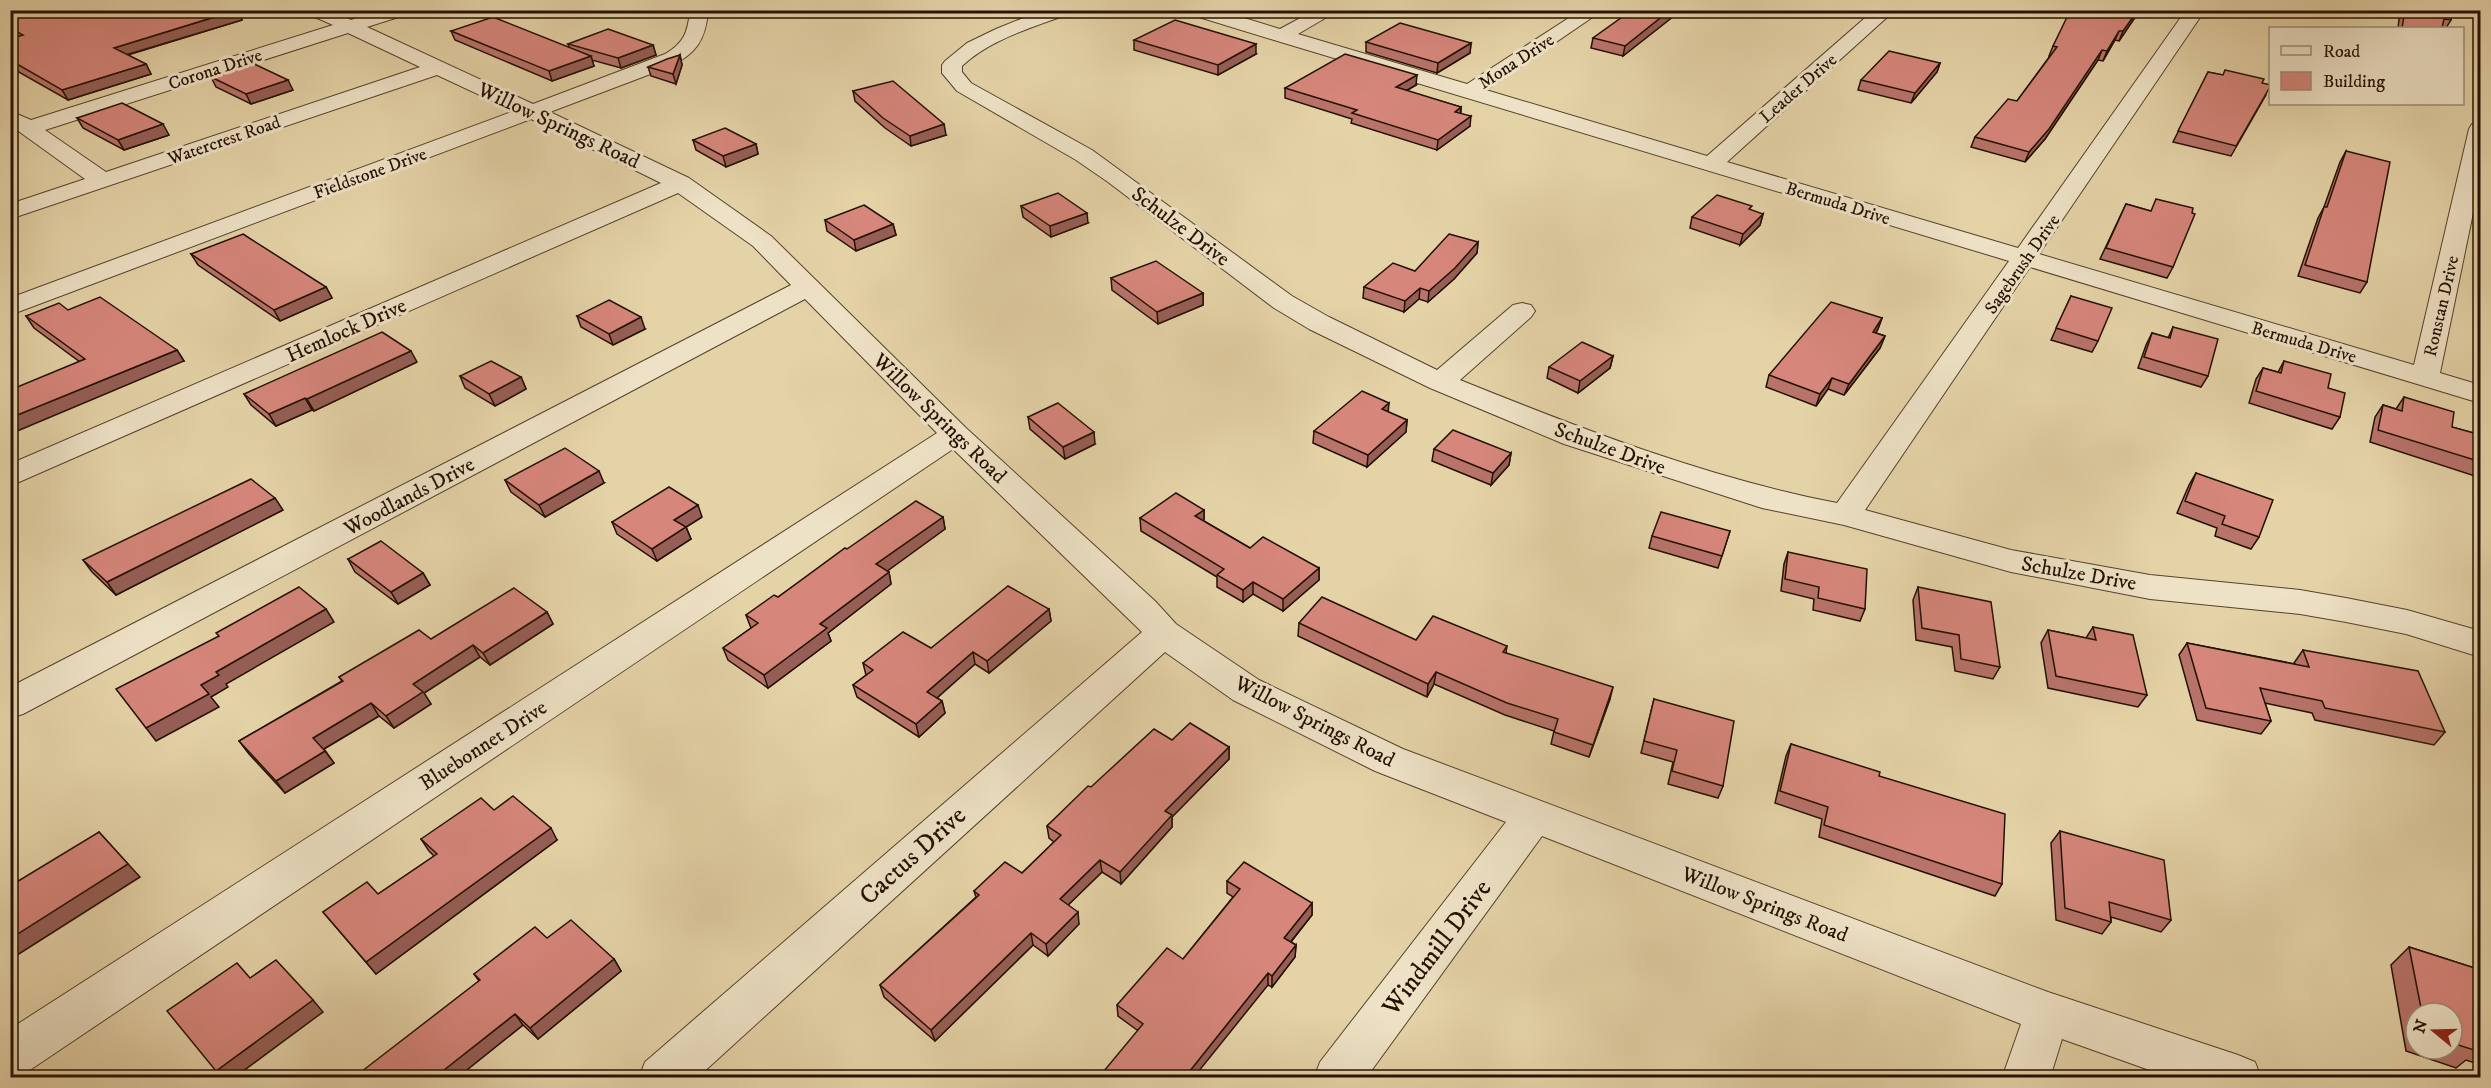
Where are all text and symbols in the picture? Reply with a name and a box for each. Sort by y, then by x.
legend [2269,27,2464,105]
street label: Mona Drive [1475,29,1559,94]
text: Road [2323,41,2360,63]
street label: Corona Drive [166,44,265,95]
street label: Leader Drive [1756,49,1842,128]
text: Building [2323,71,2385,93]
street label: Willow Springs Road [472,76,644,175]
street label: Watercrest Road [164,111,284,171]
street label: Fieldstone Drive [311,143,430,205]
street label: Bermuda Drive [1783,178,1893,230]
street label: Schulze Drive [1126,181,1235,272]
street label: Sagebrush Drive [1980,211,2065,319]
street label: Ronstan Drive [2420,254,2464,359]
street label: Hemlock Drive [282,293,411,369]
street label: Bermuda Drive [2249,317,2359,368]
street label: Willow Springs Road [866,347,1012,490]
street label: Schulze Drive [1550,417,1669,481]
street label: Woodlands Drive [339,451,479,543]
street label: Schulze Drive [2019,551,2139,597]
street label: Willow Springs Road [1229,670,1399,774]
street label: Bluebonnet Drive [415,695,552,797]
street label: Cactus Drive [853,799,973,913]
street label: Willow Springs Road [1677,861,1852,949]
street label: Windmill Drive [1375,873,1499,1023]
north arrow [2404,1001,2464,1061]
text: N [2409,1017,2432,1036]

